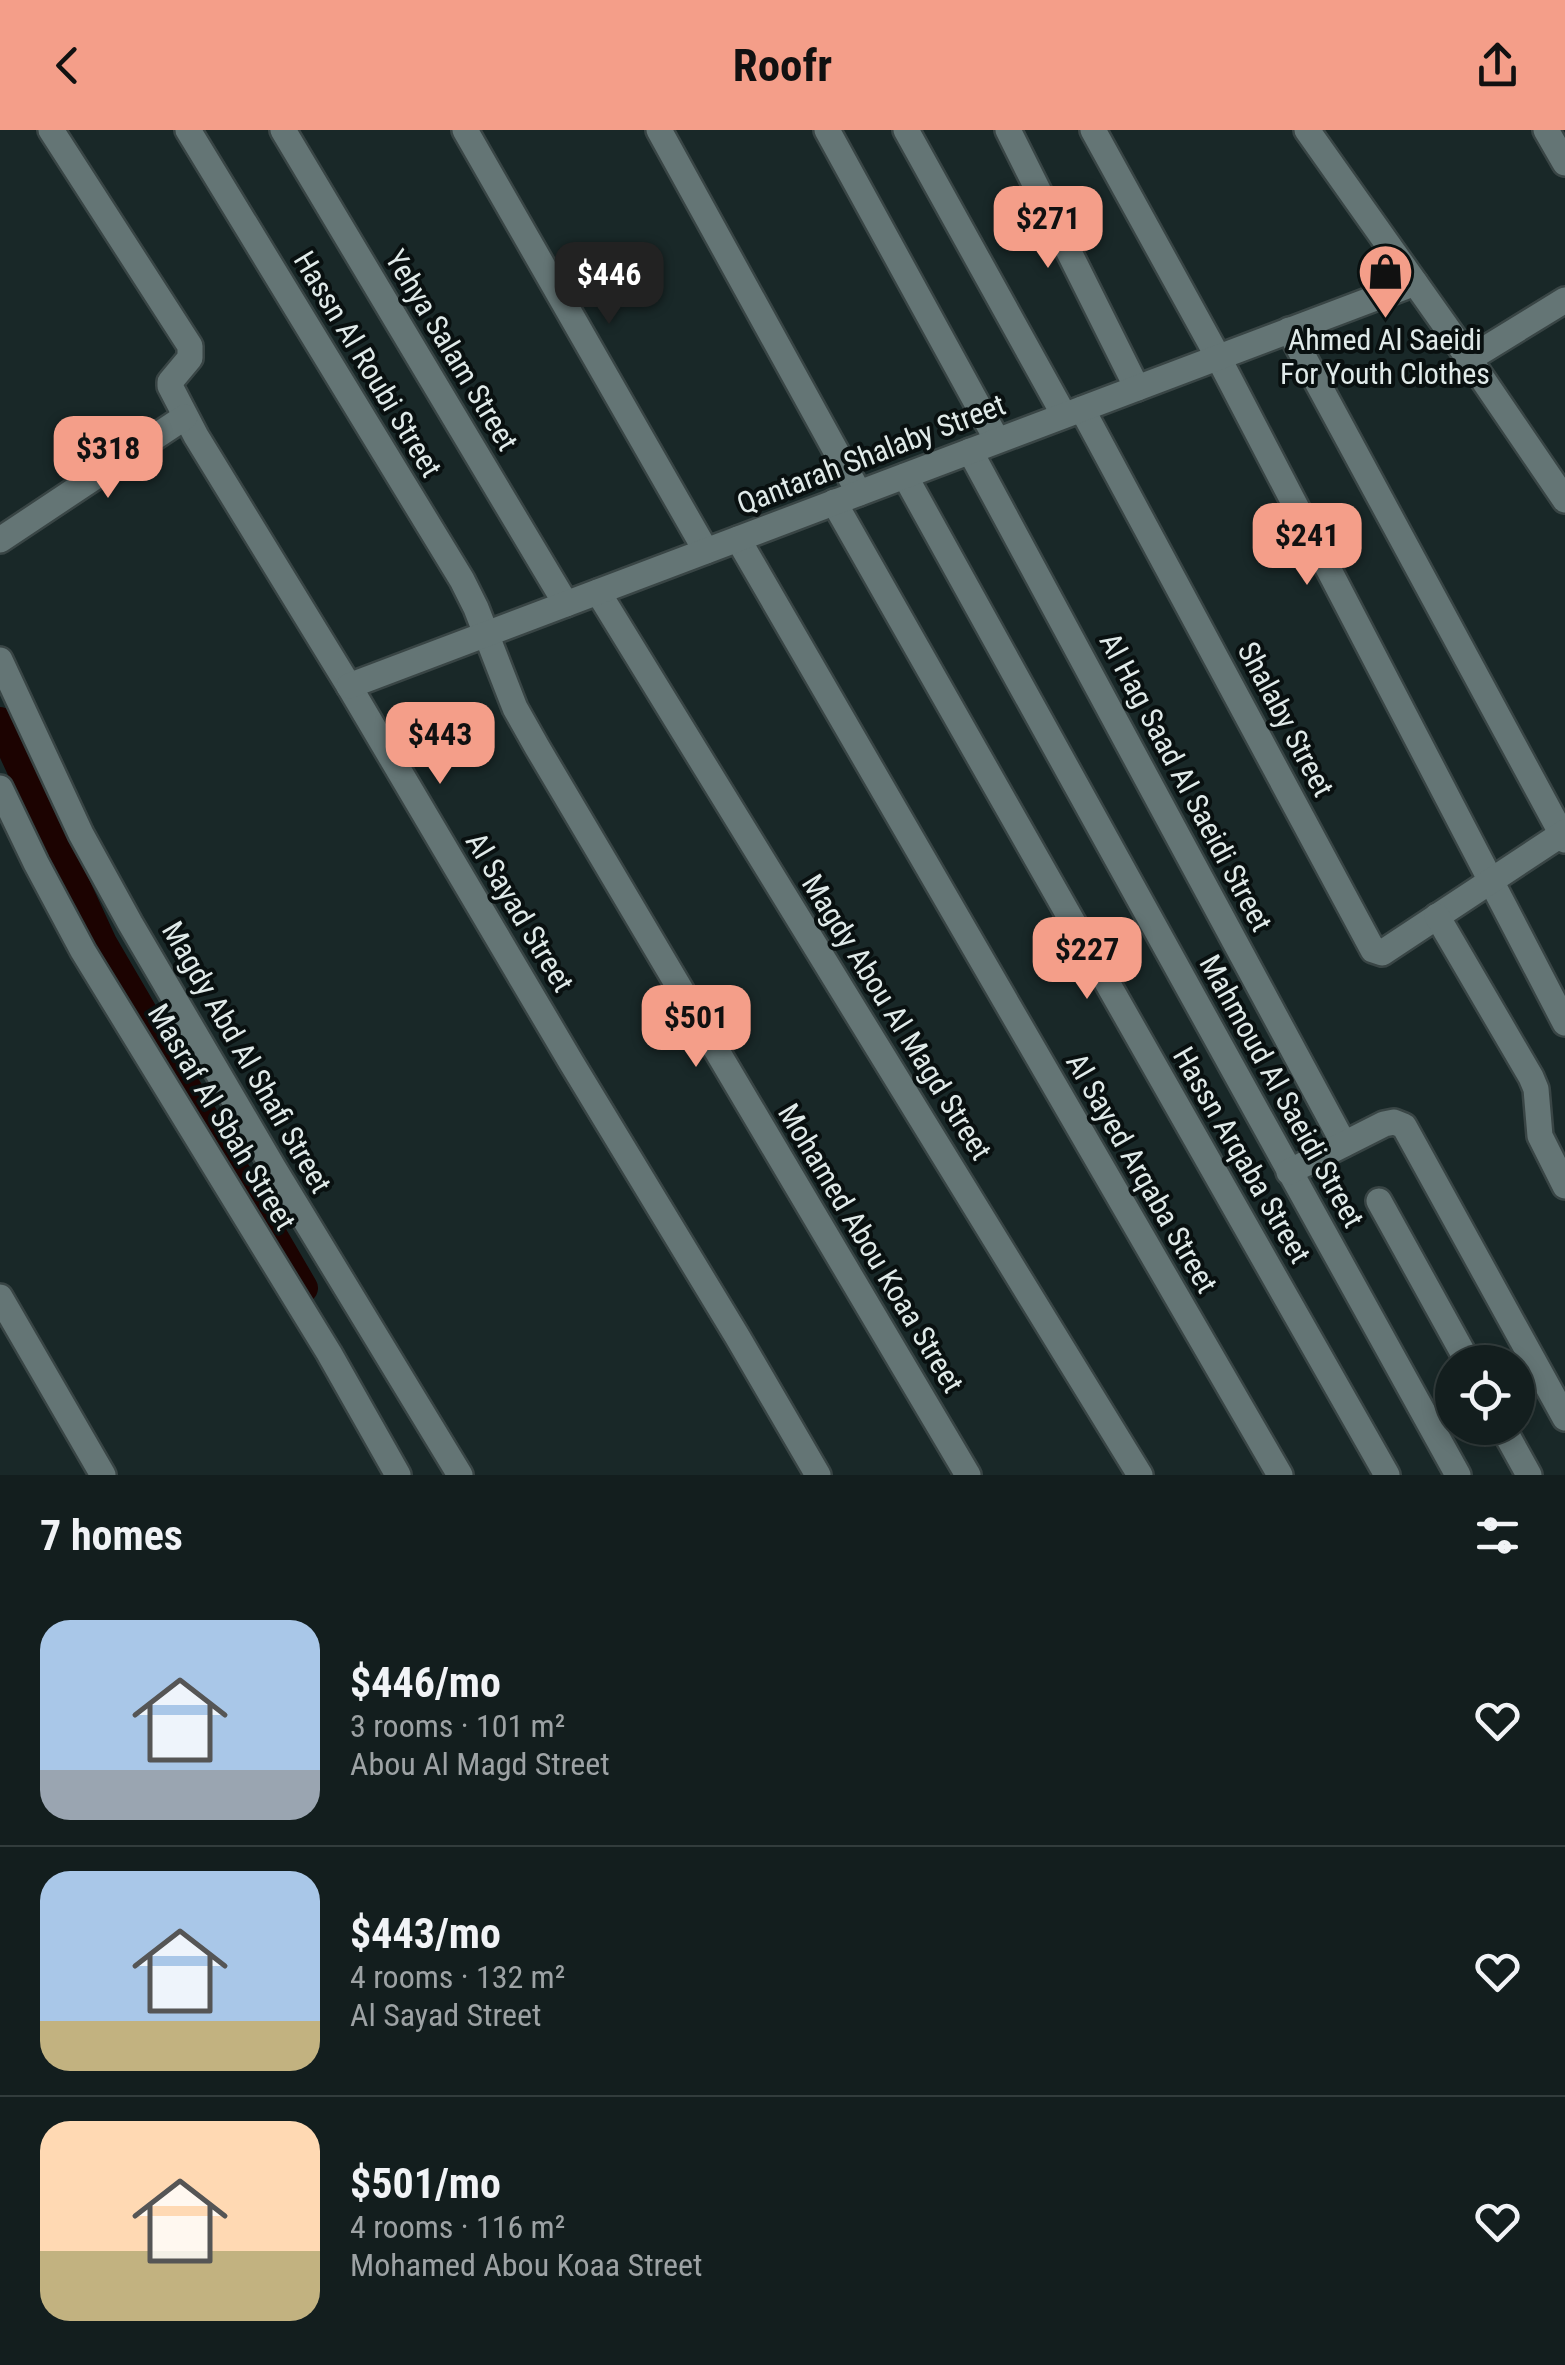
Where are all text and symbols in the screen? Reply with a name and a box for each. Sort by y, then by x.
icon: back [40,38,95,93]
icon: share [1470,38,1525,93]
text: Roofr [733,39,832,92]
pin: $271 [989,186,1107,271]
text: $271 [1016,199,1080,237]
shop icon: Ahmed Al Saeidi For Youth Clothes [1355,241,1415,320]
pin: $446 [550,242,668,327]
street label: Yehya Salam Street [378,243,526,457]
street label: Hassn Al Roubi Street [287,245,449,483]
text: $446 [577,255,641,293]
place label: Ahmed Al Saeidi For Youth Clothes [1280,322,1490,391]
street label: Qantarah Shalaby Street [732,387,1010,521]
pin: $318 [49,416,167,501]
text: $318 [76,429,140,467]
pin: $241 [1248,503,1366,588]
text: $241 [1275,516,1339,554]
street label: Al Hag Saad Al Saeidi Street [1092,627,1280,937]
street label: Shalaby Street [1231,636,1341,802]
pin: $443 [381,702,499,787]
text: $443 [408,715,472,753]
street label: Al Sayad Street [459,826,581,998]
street label: Magdy Abou Al Magd Street [795,868,999,1166]
street label: Magdy Abd Al Shafi Street [155,915,339,1199]
pin: $227 [1028,917,1146,1002]
text: $227 [1055,930,1119,968]
street label: Mahmoud Al Saeidi Street [1192,949,1372,1233]
pin: $501 [637,985,755,1070]
street label: Masraf Al Sbah Street [141,998,303,1236]
text: $501 [664,998,728,1036]
street label: Hassn Arqaba Street [1166,1041,1318,1269]
street label: Al Sayed Arqaba Street [1059,1047,1225,1299]
street label: Mohamed Abou Koaa Street [771,1097,971,1399]
map controls [1435,1345,1535,1445]
button: locate [1435,1345,1535,1445]
icon: filters [1470,1508,1525,1563]
text: 7 homes [40,1511,183,1560]
text: $446/mo [350,1658,501,1707]
icon: home [120,1660,240,1780]
icon: heart [1470,1693,1525,1748]
text: 3 rooms · 101 m² [350,1707,565,1745]
text: Abou Al Magd Street [350,1745,610,1783]
text: $443/mo [350,1909,501,1958]
icon: home [120,1911,240,2031]
icon: heart [1470,1944,1525,1999]
text: 4 rooms · 132 m² [350,1958,565,1996]
text: Al Sayad Street [350,1996,541,2034]
text: $501/mo [350,2159,501,2208]
icon: home [120,2161,240,2281]
icon: heart [1470,2194,1525,2249]
text: 4 rooms · 116 m² [350,2208,565,2246]
text: Mohamed Abou Koaa Street [350,2246,703,2284]

